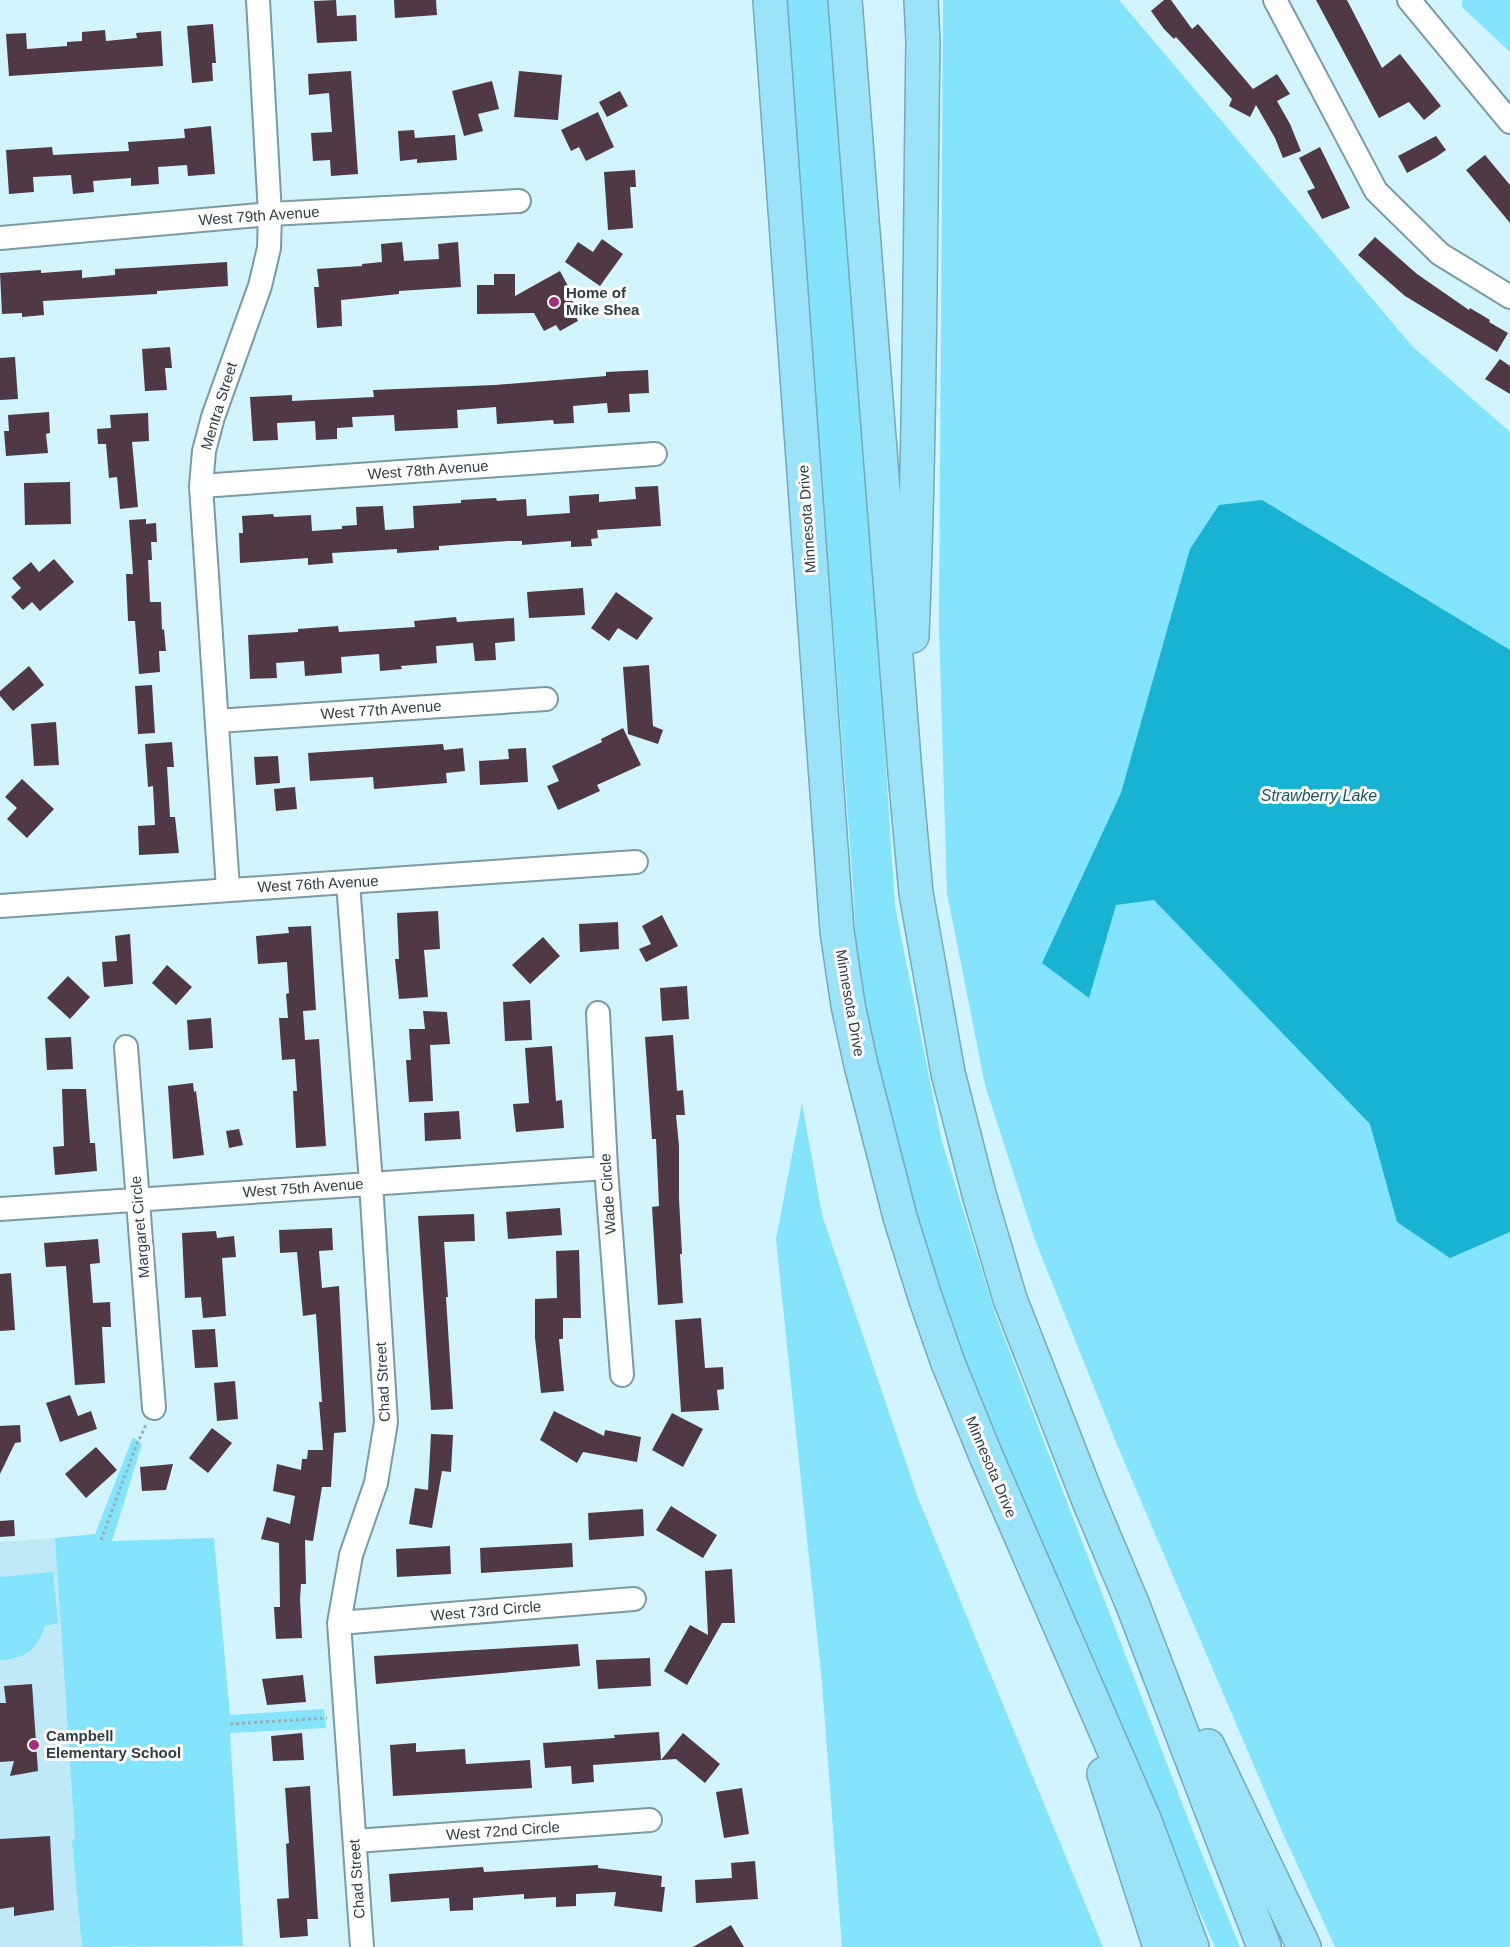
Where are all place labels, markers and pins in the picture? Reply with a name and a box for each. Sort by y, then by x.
place label: Home of Mike Shea [566,284,640,318]
marker: Home of Mike Shea [547,295,561,309]
place label: Campbell Elementary School [46,1727,181,1761]
marker: Campbell Elementary School [27,1738,41,1752]

